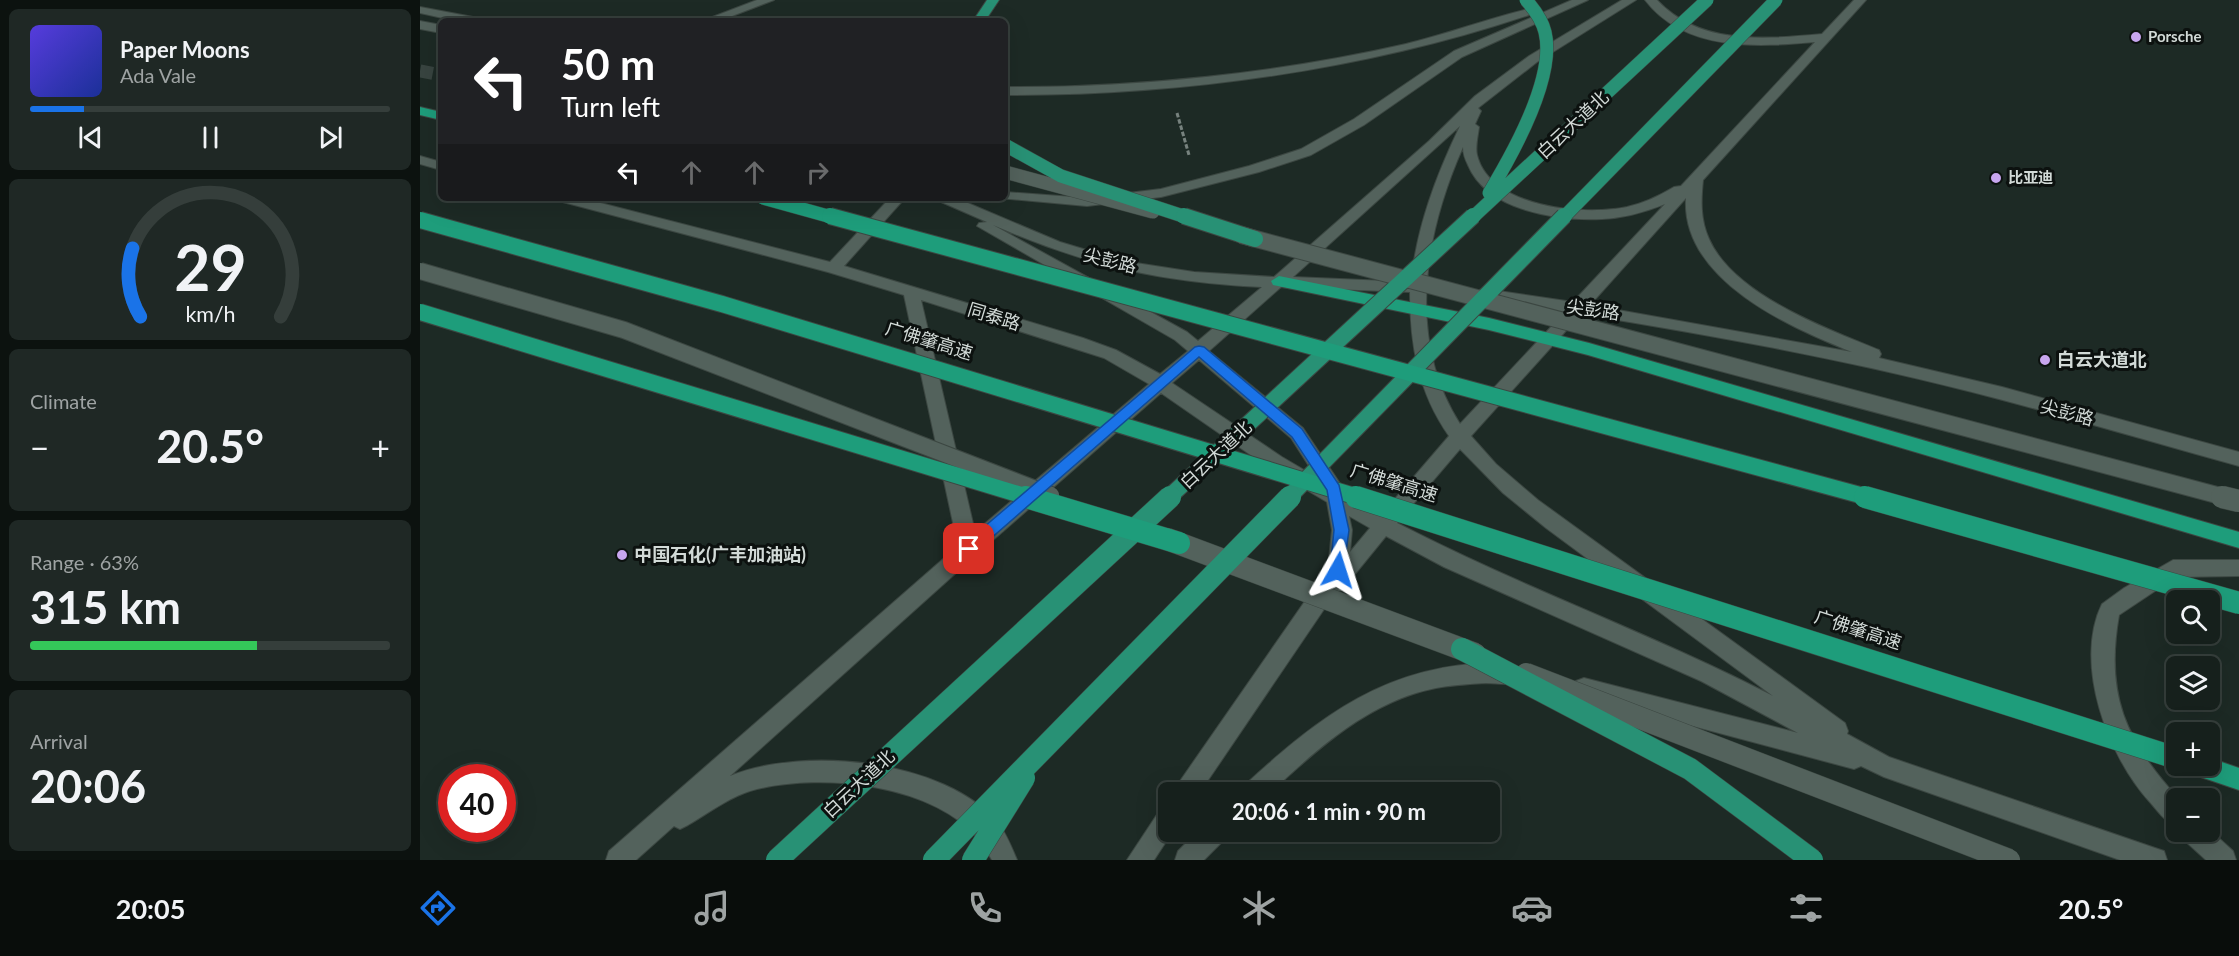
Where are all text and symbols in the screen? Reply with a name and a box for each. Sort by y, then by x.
place label: Porsche [2148,27,2201,45]
marker: Porsche [2129,30,2143,44]
text: Paper Moons [120,36,250,63]
text: 50 m [561,39,655,89]
icon: left [462,42,540,120]
text: Ada Vale [120,63,196,87]
street label: 白云大道北 [1532,86,1613,163]
text: Turn left [561,90,660,123]
icon: previous [74,121,107,154]
icon: pause [194,121,227,154]
icon: next [314,121,347,154]
icon: left [612,156,645,189]
icon: ahead [675,156,708,189]
icon: ahead [738,156,771,189]
icon: right [801,156,834,189]
place label: 比亚迪 [2008,168,2053,186]
marker: 比亚迪 [1989,171,2003,185]
text: 29 [174,229,246,304]
street label: 尖彭路 [1081,243,1139,277]
street label: 尖彭路 [1565,294,1621,324]
street label: 同泰路 [965,298,1023,334]
text: km/h [185,301,235,327]
street label: 广佛肇高速 [883,316,976,364]
place label: 白云大道北 [2057,348,2147,370]
marker: 白云大道北 [2038,353,2052,367]
text: Climate [30,389,97,413]
street label: 尖彭路 [2038,394,2096,430]
street label: 白云大道北 [1175,416,1256,493]
text: 20.5° [156,419,264,473]
text: − [30,427,49,467]
text: + [371,427,390,467]
street label: 广佛肇高速 [1348,458,1441,506]
pin [943,523,994,574]
icon: arrive [952,532,985,565]
position arrow [1306,538,1370,602]
place label: 中国石化(广丰加油站) [634,543,806,565]
marker: 中国石化(广丰加油站) [615,548,629,562]
text: Range · 63% [30,550,139,574]
text: 315 km [30,580,181,634]
map controls [2166,590,2220,842]
button: search [2166,590,2220,644]
street label: 广佛肇高速 [1812,605,1905,653]
button: layers [2166,656,2220,710]
button: + [2166,722,2220,776]
text: Arrival [30,729,88,753]
street label: 白云大道北 [818,745,899,822]
text: 20:06 [30,759,146,813]
speed limit sign: 40 [438,764,516,842]
button: − [2166,788,2220,842]
text: 20:06 · 1 min · 90 m [1232,798,1426,825]
icon: directions [417,887,459,929]
icon: music [691,887,733,929]
icon: phone [964,887,1006,929]
icon: climate [1238,887,1280,929]
icon: car [1511,887,1553,929]
icon: filters [1785,887,1827,929]
text: 20:05 [116,892,185,925]
text: 20.5° [2059,892,2123,925]

